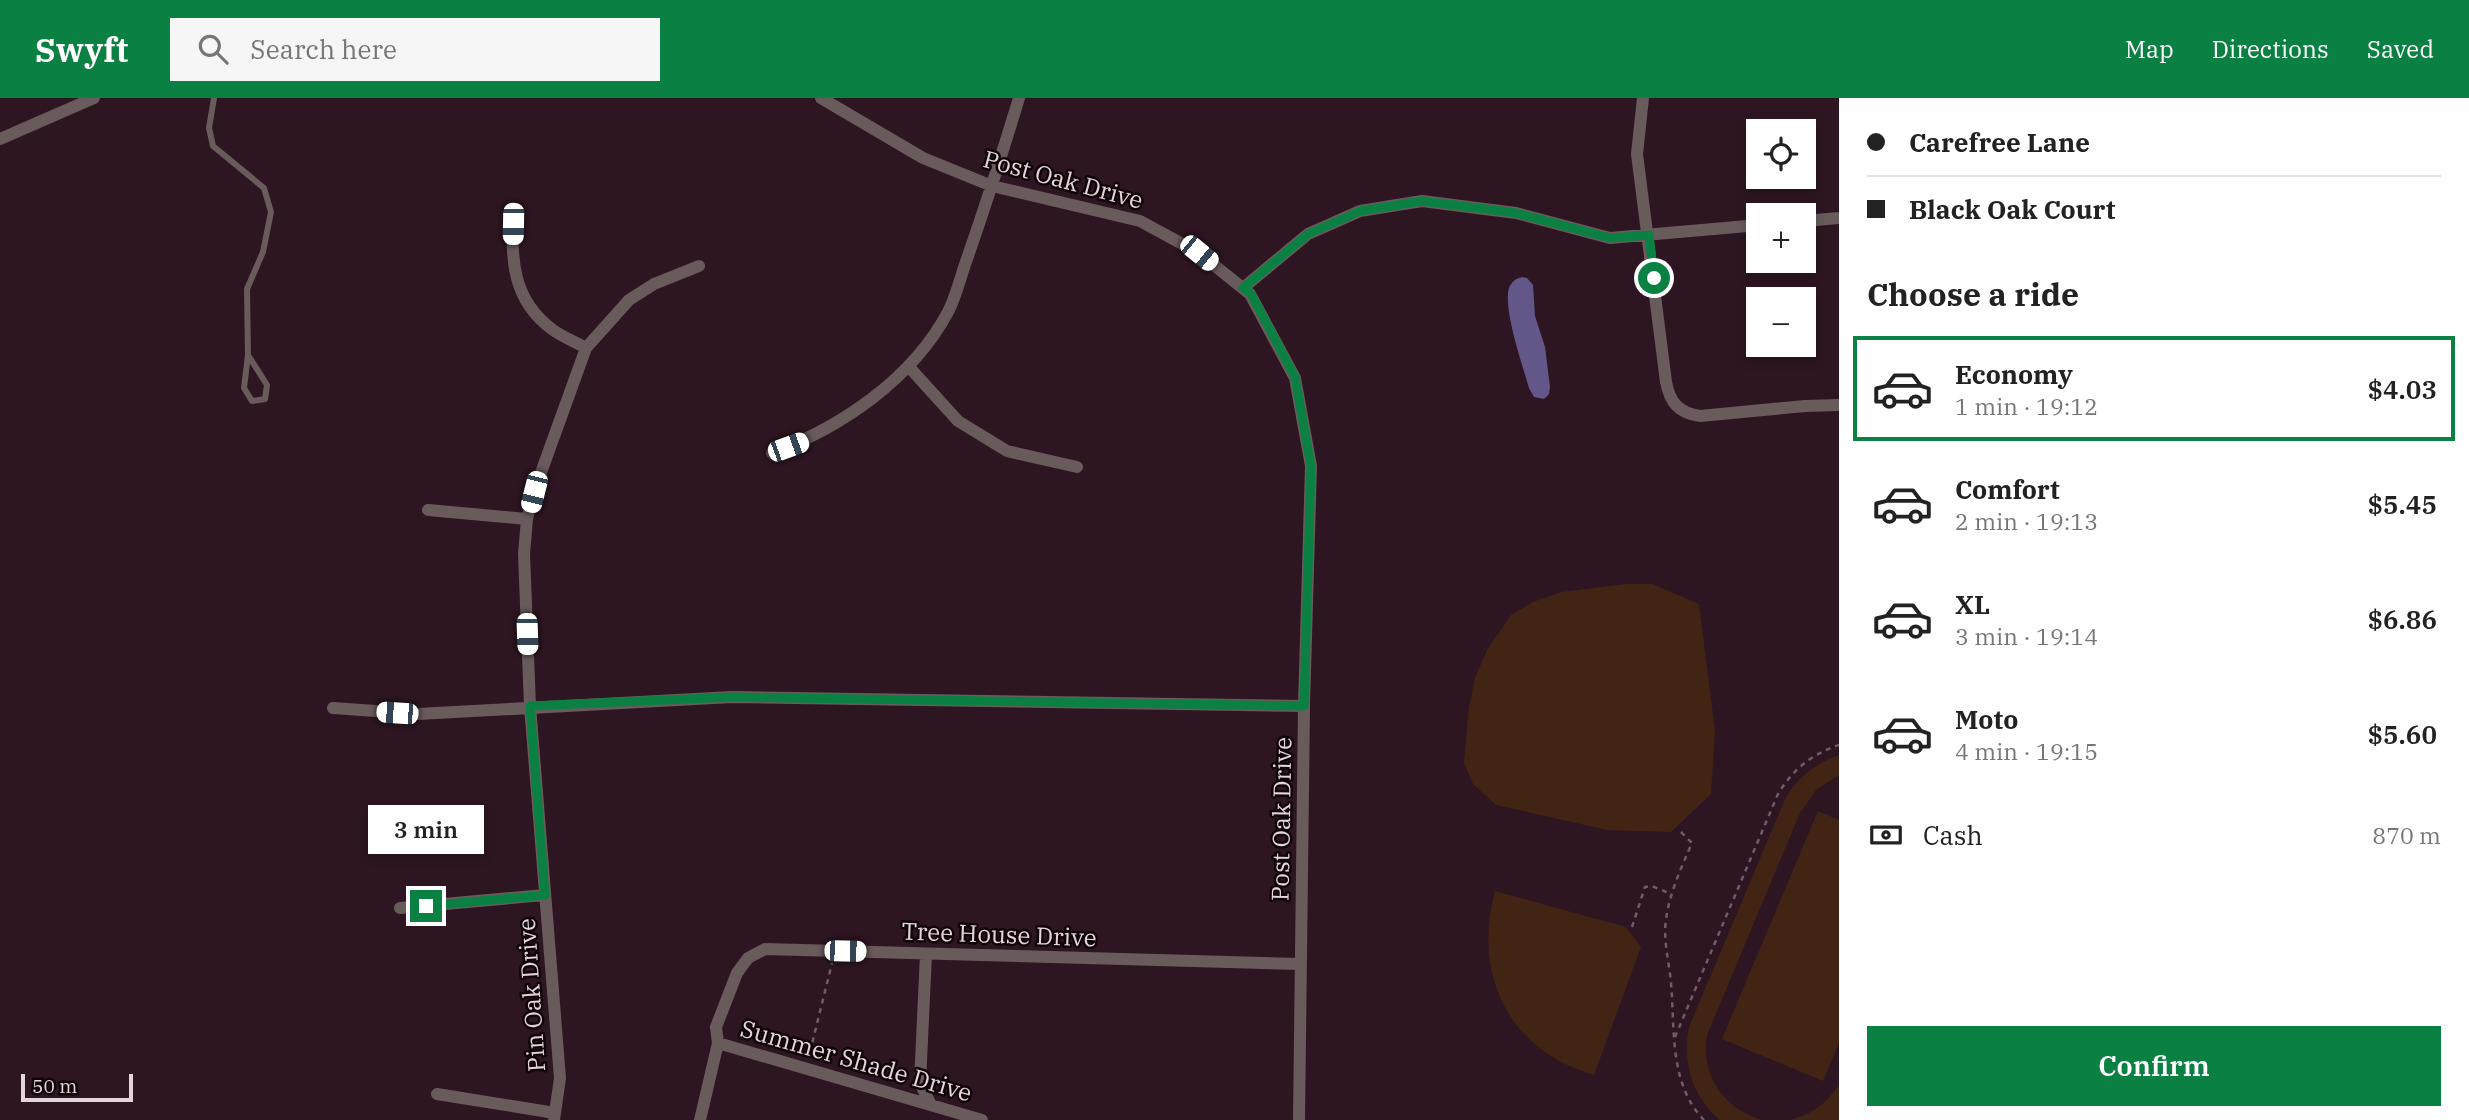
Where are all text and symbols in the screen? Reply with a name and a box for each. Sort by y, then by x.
search box [170,18,660,81]
text: Swyft [35,28,128,71]
icon: search [194,30,232,68]
text: Search here [250,32,397,66]
text: Map [2125,33,2174,65]
text: Directions [2212,33,2329,65]
text: Saved [2367,33,2434,65]
map controls [1746,119,1816,357]
button: locate [1746,119,1816,189]
text: Carefree Lane [1909,125,2090,159]
street label: Post Oak Drive [980,142,1147,216]
text: Black Oak Court [1909,192,2115,226]
car [503,203,524,245]
button: + [1746,203,1816,273]
car [1177,232,1222,274]
route start [1638,262,1670,294]
text: Choose a ride [1867,273,2079,315]
button: − [1746,287,1816,357]
icon: car [1871,357,1934,420]
text: Economy [1955,357,2073,391]
text: $4.03 [2368,372,2437,406]
text: 1 min · 19:12 [1955,391,2098,421]
car [765,430,812,464]
car [519,469,550,515]
icon: car [1871,472,1934,535]
text: Comfort [1955,472,2060,506]
text: $5.45 [2368,487,2437,521]
text: 2 min · 19:13 [1955,506,2098,536]
icon: car [1871,587,1934,650]
text: XL [1955,587,1990,621]
text: $6.86 [2368,602,2437,636]
car [516,613,539,655]
text: 3 min · 19:14 [1955,621,2098,651]
car [376,701,419,725]
icon: car [1871,702,1934,765]
text: Moto [1955,702,2018,736]
text: $5.60 [2368,717,2437,751]
text: 4 min · 19:15 [1955,736,2098,766]
street label: Post Oak Drive [1264,737,1298,901]
callout: 3 min [368,804,484,854]
text: 3 min [394,814,458,844]
icon: cash [1867,816,1905,854]
text: Cash [1923,818,1983,852]
text: 870 m [2372,820,2441,850]
route end [410,890,442,922]
street label: Tree House Drive [901,915,1097,953]
street label: Pin Oak Drive [510,917,552,1073]
car [824,940,867,962]
street label: Summer Shade Drive [737,1012,976,1108]
button: Confirm [1867,1026,2441,1106]
scale bar [21,1071,133,1103]
text: 50 m [32,1074,77,1098]

